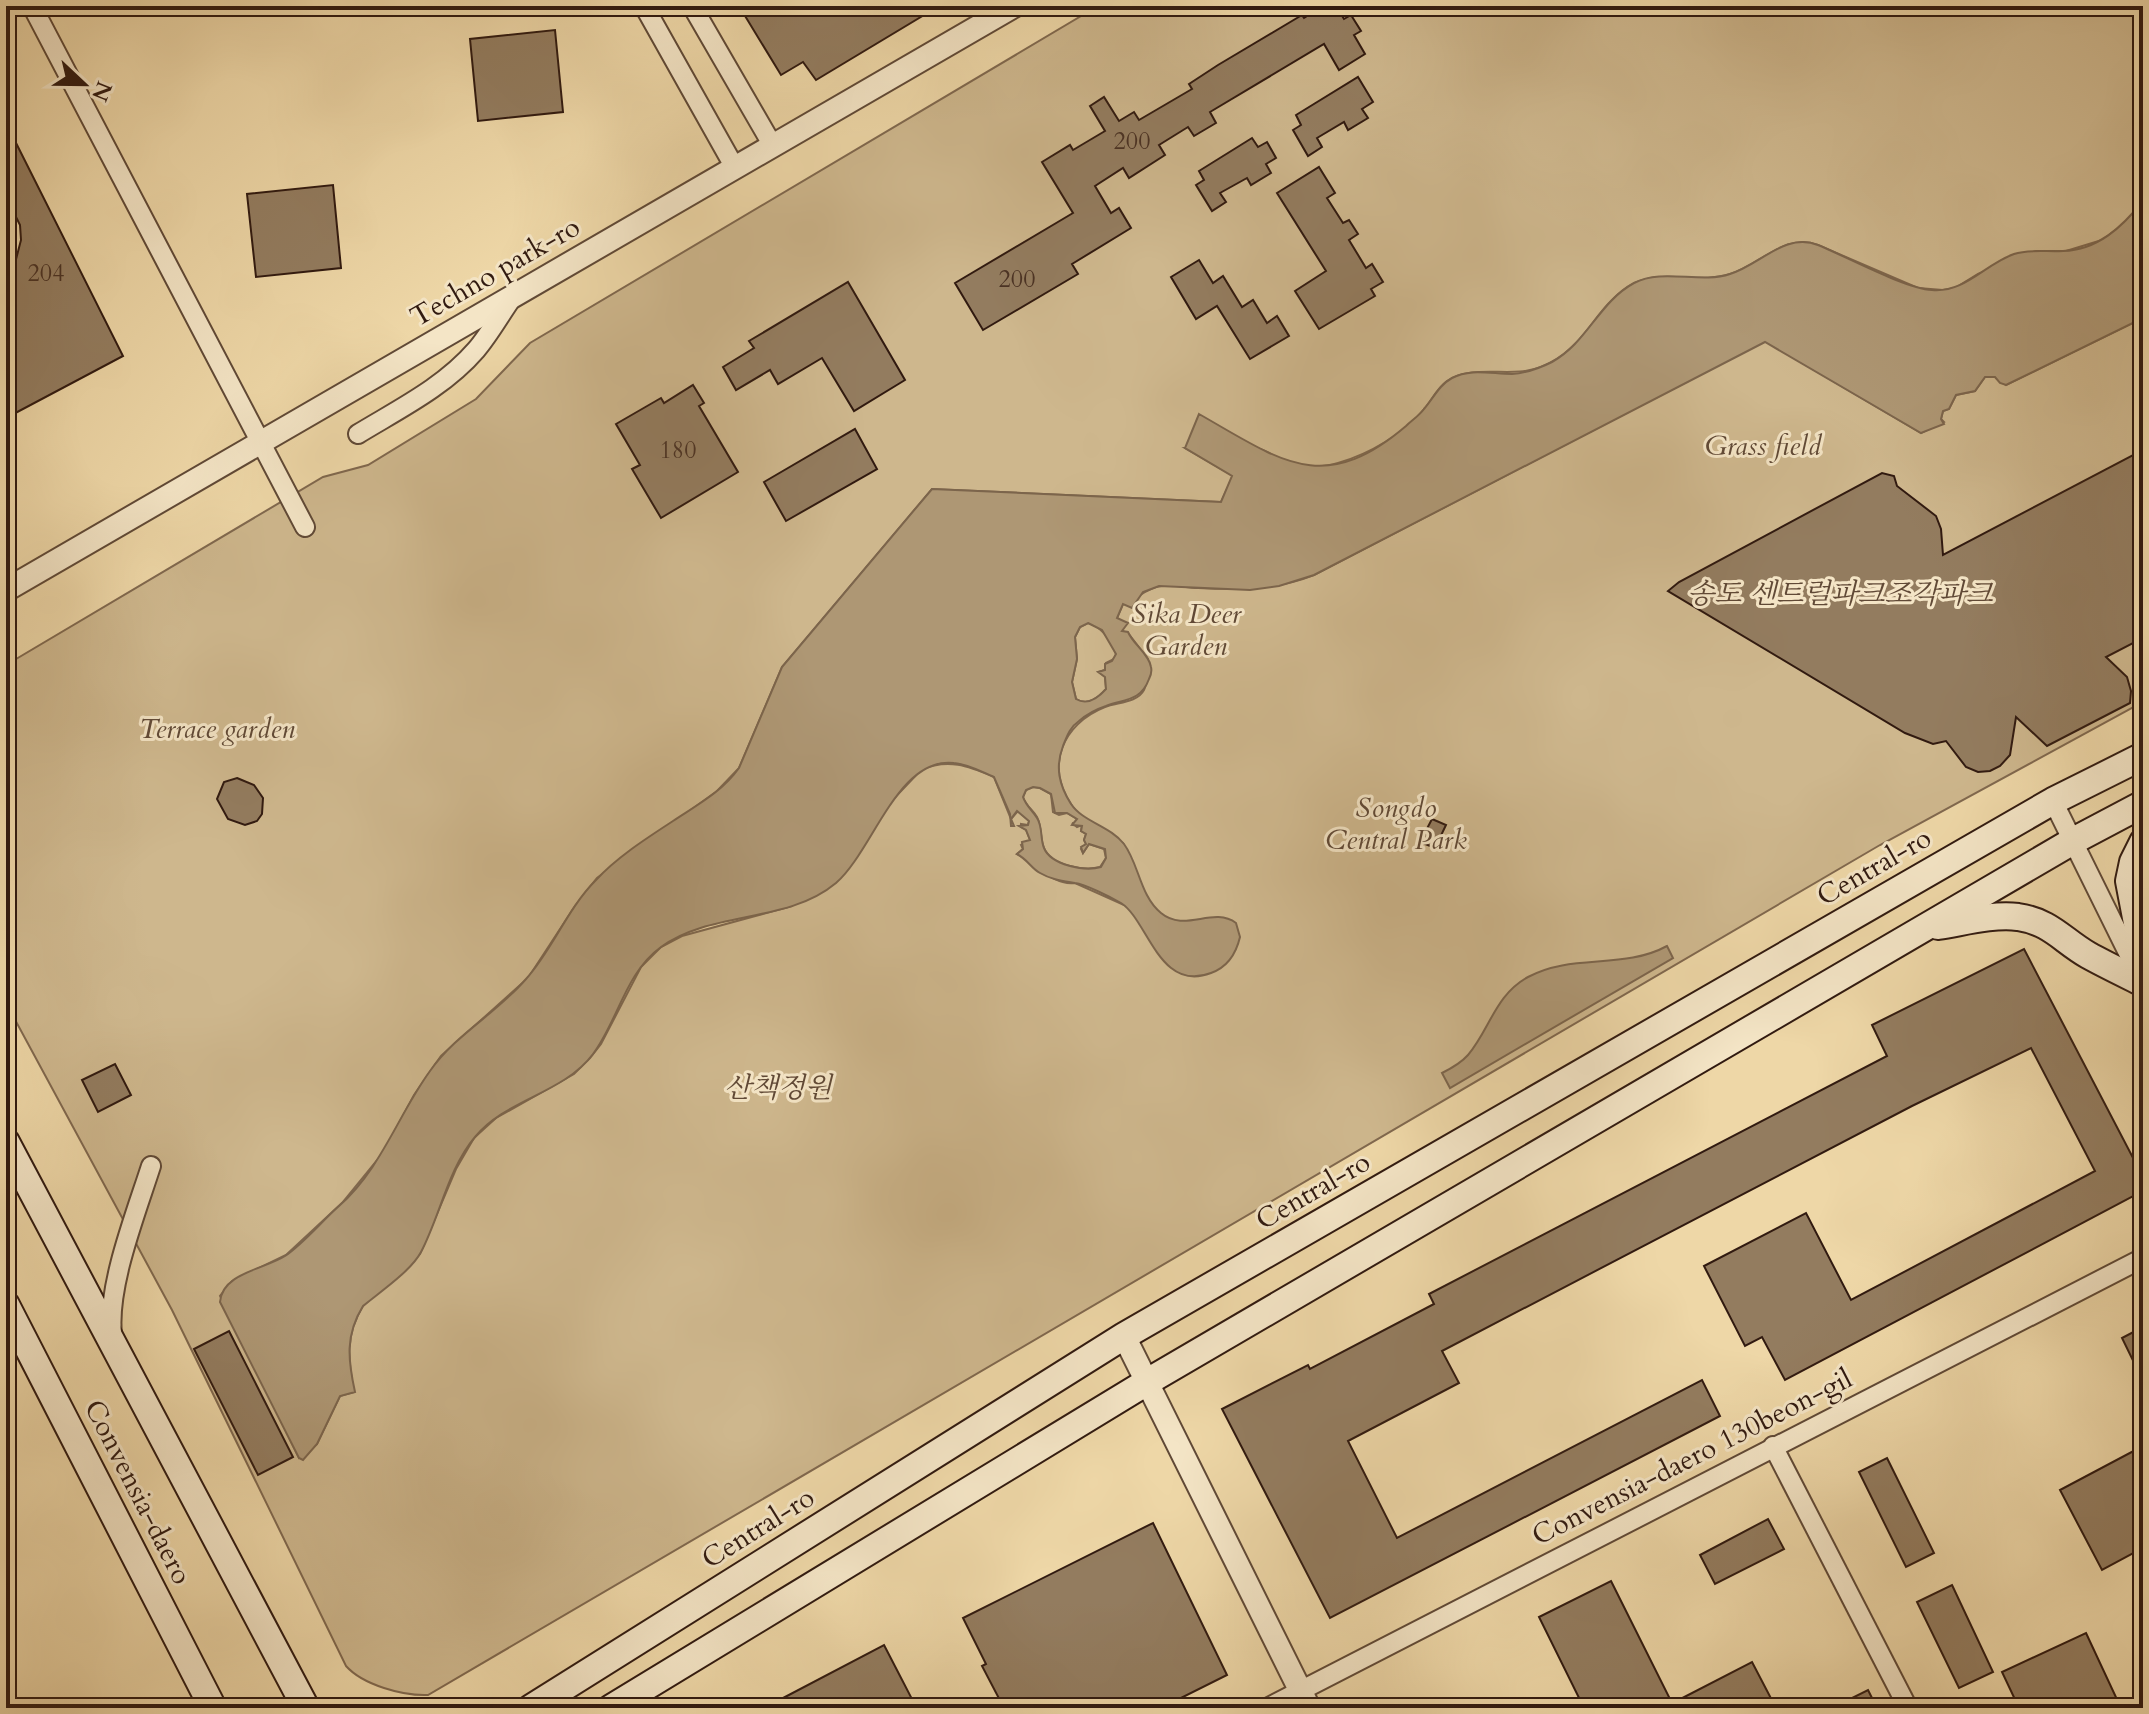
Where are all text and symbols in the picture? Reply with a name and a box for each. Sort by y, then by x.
north arrow [44,44,124,124]
text: N [84,77,119,106]
house number: 200 [1114,125,1150,158]
street label: Techno park-ro [403,208,587,336]
house number: 204 [28,257,64,290]
house number: 200 [999,263,1035,296]
park label: Grass field [1705,427,1823,465]
house number: 180 [660,434,696,467]
park label: 송도 센트럴파크조각파크 [1687,575,1994,613]
park label: Sika Deer Garden [1131,595,1242,665]
park label: Terrace garden [139,710,295,748]
park label: Songdo Central Park [1325,789,1467,859]
street label: Central-ro [1810,819,1938,915]
park label: 산책정원 [724,1069,834,1107]
street label: Central-ro [1249,1143,1377,1239]
street label: Convensia-daero 130beon-gil [1525,1360,1859,1554]
street label: Convensia-daero [75,1393,201,1591]
street label: Central-ro [694,1478,822,1578]

